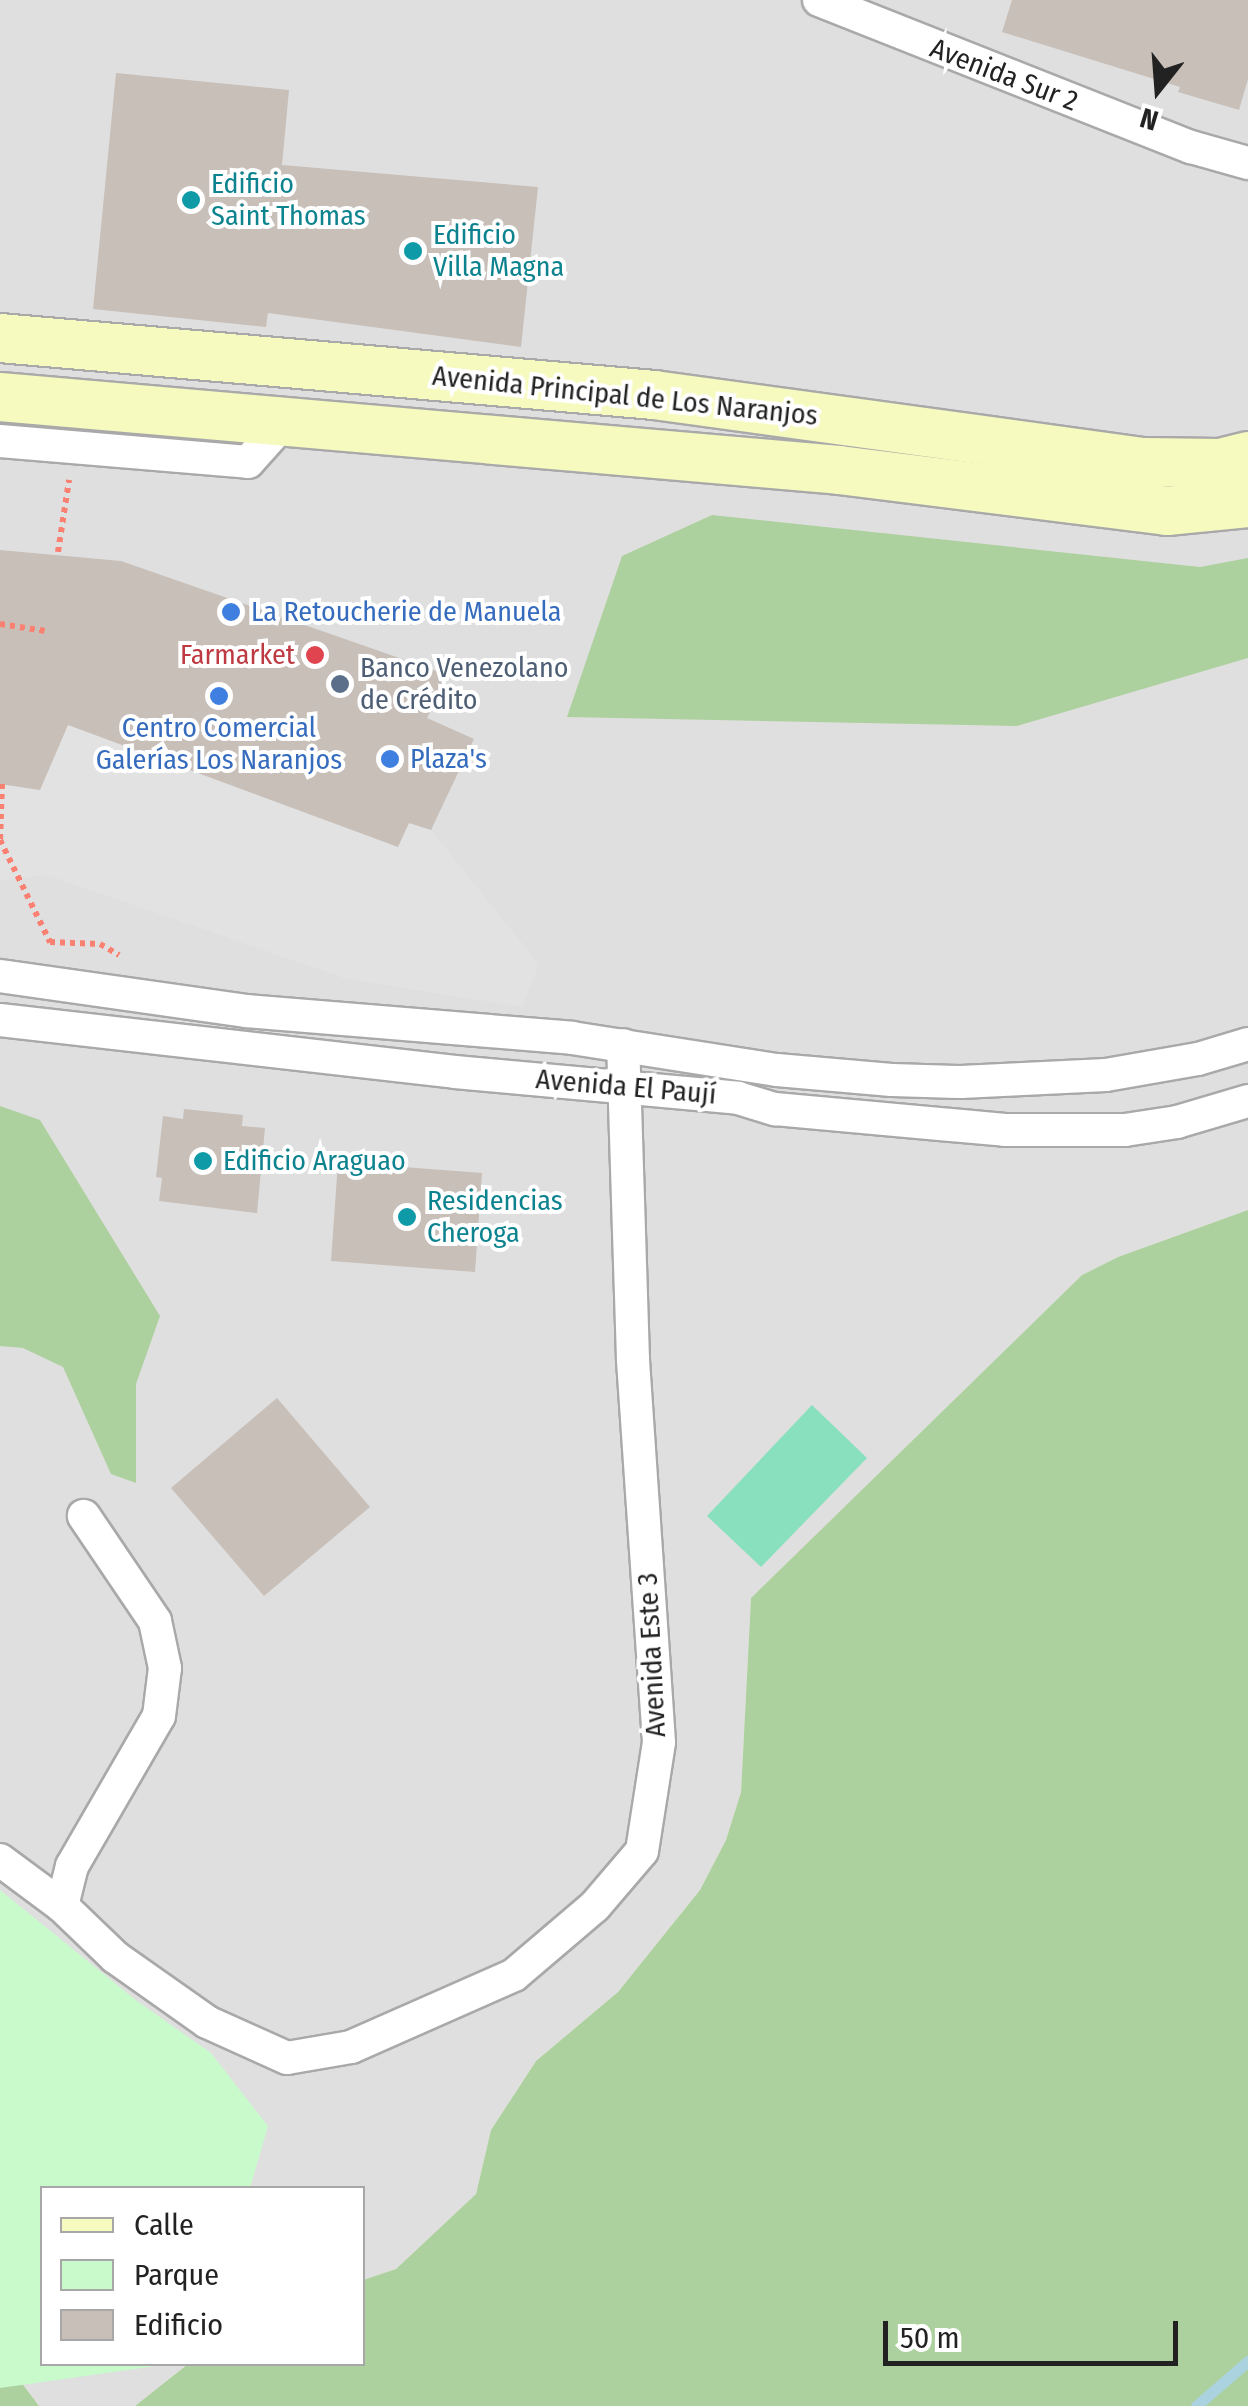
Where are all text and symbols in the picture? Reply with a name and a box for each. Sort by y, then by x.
street label: Avenida Sur 2 [926,31,1082,119]
north arrow [1108,40,1208,140]
text: N [1136,101,1162,137]
place label: Edificio Saint Thomas [211,167,366,233]
marker: Edificio Saint Thomas [180,189,202,211]
place label: Edificio Villa Magna [433,218,564,284]
marker: Edificio Villa Magna [402,240,424,262]
street label: Avenida Principal de Los Naranjos [431,359,819,433]
place label: La Retoucherie de Manuela [251,595,561,629]
marker: La Retoucherie de Manuela [220,601,242,623]
place label: Farmarket [180,638,295,672]
marker: Farmarket [304,644,326,666]
place label: Banco Venezolano de Crédito [360,651,568,717]
marker: Banco Venezolano de Crédito [329,673,351,695]
marker: Centro Comercial Galerías Los Naranjos [208,685,230,707]
place label: Centro Comercial Galerías Los Naranjos [96,711,342,777]
place label: Plaza's [410,742,487,776]
marker: Plaza's [379,748,401,770]
street label: Avenida El Paují [534,1062,718,1112]
place label: Edificio Araguao [223,1144,406,1178]
marker: Edificio Araguao [192,1150,214,1172]
place label: Residencias Cheroga [427,1184,563,1250]
marker: Residencias Cheroga [396,1206,418,1228]
street label: Avenida Este 3 [631,1572,673,1738]
legend [40,2186,365,2366]
text: Calle [134,2207,194,2243]
text: Parque [134,2257,219,2293]
scale bar [888,2301,1183,2363]
text: Edificio [134,2307,223,2343]
text: 50 m [900,2320,960,2356]

